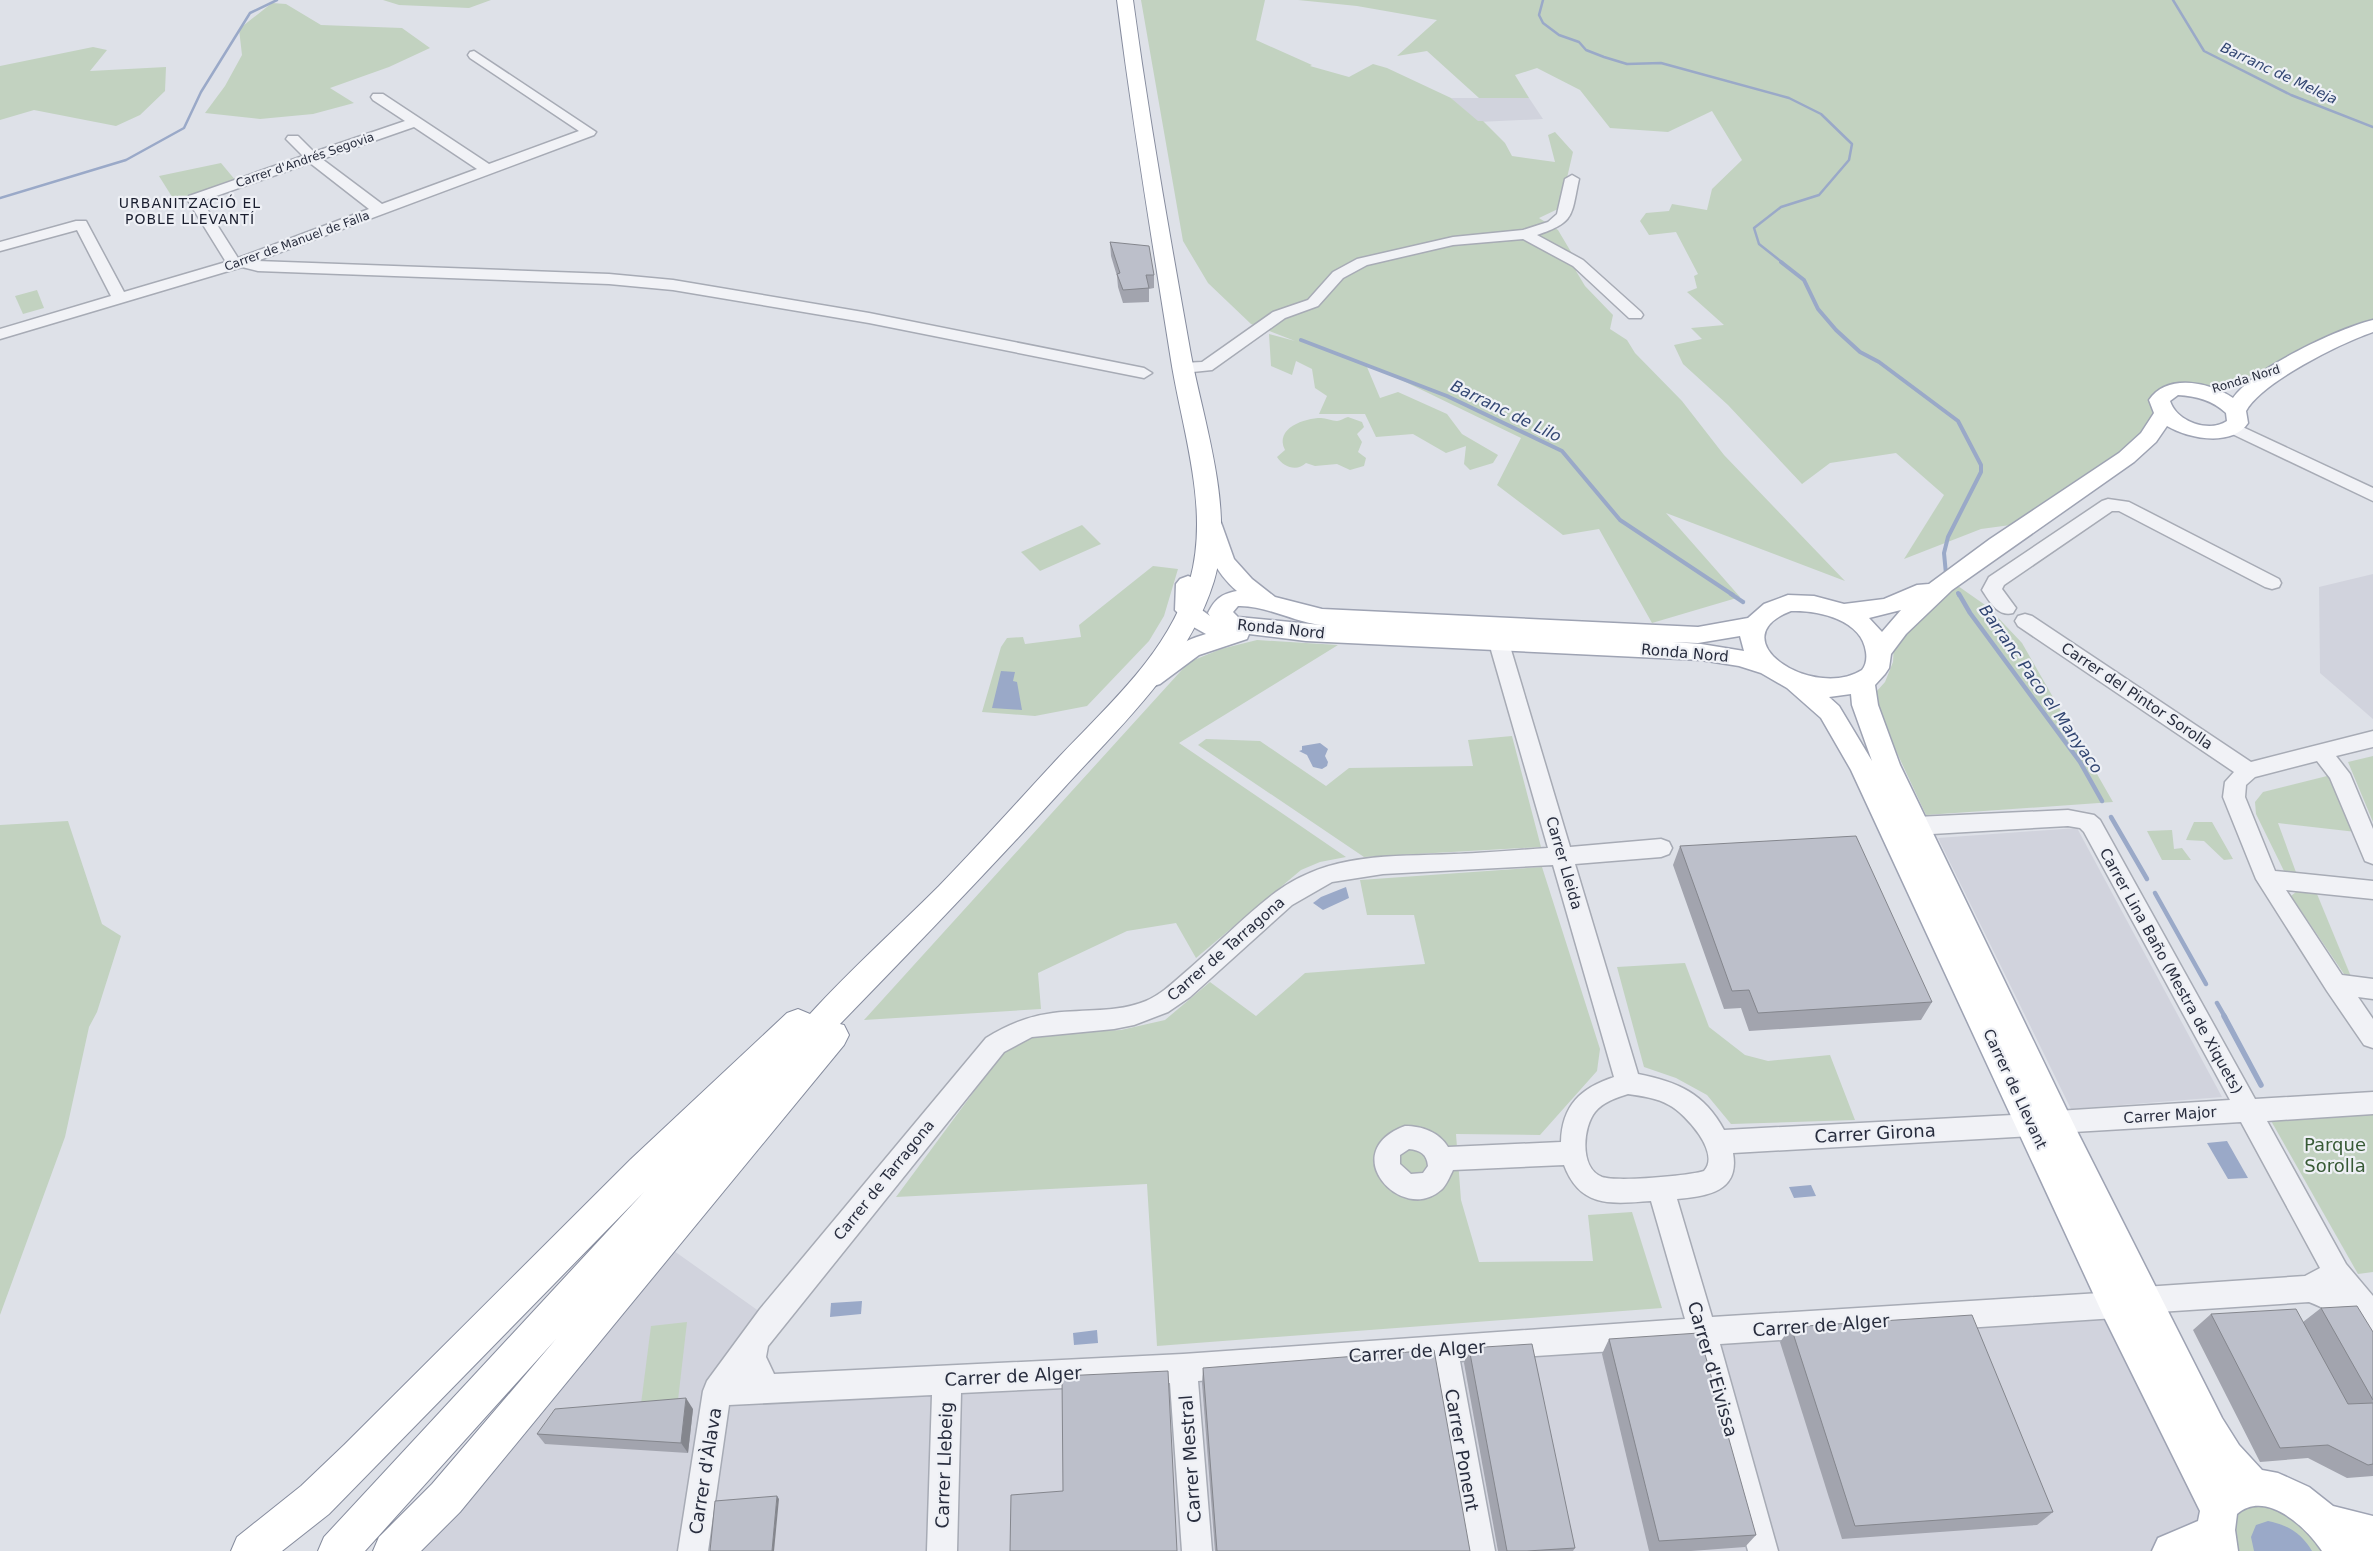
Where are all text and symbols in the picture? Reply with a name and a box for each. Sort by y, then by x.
water label: Barranc de Meleja [2218,39,2340,107]
street label: Carrer d'Andrés Segovia [234,130,376,190]
district label: URBANITZACIÓ EL POBLE LLEVANTÍ [119,194,261,227]
street label: Carrer de Manuel de Falla [222,208,372,274]
street label: Ronda Nord [2210,362,2282,396]
water label: Barranc de Lilo [1448,376,1564,446]
water label: Barranc Paco el Manyaco [1975,601,2107,777]
street label: Ronda Nord [1236,615,1326,643]
street label: Carrer del Pintor Sorolla [2058,639,2216,753]
street label: Ronda Nord [1641,640,1729,666]
street label: Carrer Lleida [1542,814,1586,912]
street label: Carrer Lina Baño (Mestra de Xiquets) [2096,845,2246,1097]
street label: Carrer de Tarragona [1164,893,1288,1005]
street label: Carrer de Llevant [1979,1026,2051,1152]
street label: Carrer Major [2123,1103,2218,1127]
street label: Carrer de Tarragona [830,1116,938,1244]
street label: Carrer Girona [1814,1119,1936,1147]
park label: Parque Sorolla [2304,1134,2366,1176]
street label: Carrer d'Eivissa [1684,1299,1742,1439]
street label: Carrer de Alger [1752,1310,1891,1340]
street label: Carrer de Alger [1348,1336,1487,1366]
street label: Carrer de Alger [944,1362,1083,1390]
street label: Carrer Ponent [1441,1387,1483,1513]
street label: Carrer Mestral [1175,1394,1205,1524]
street label: Carrer Llebeig [931,1401,957,1529]
street label: Carrer d'Àlava [685,1406,725,1536]

